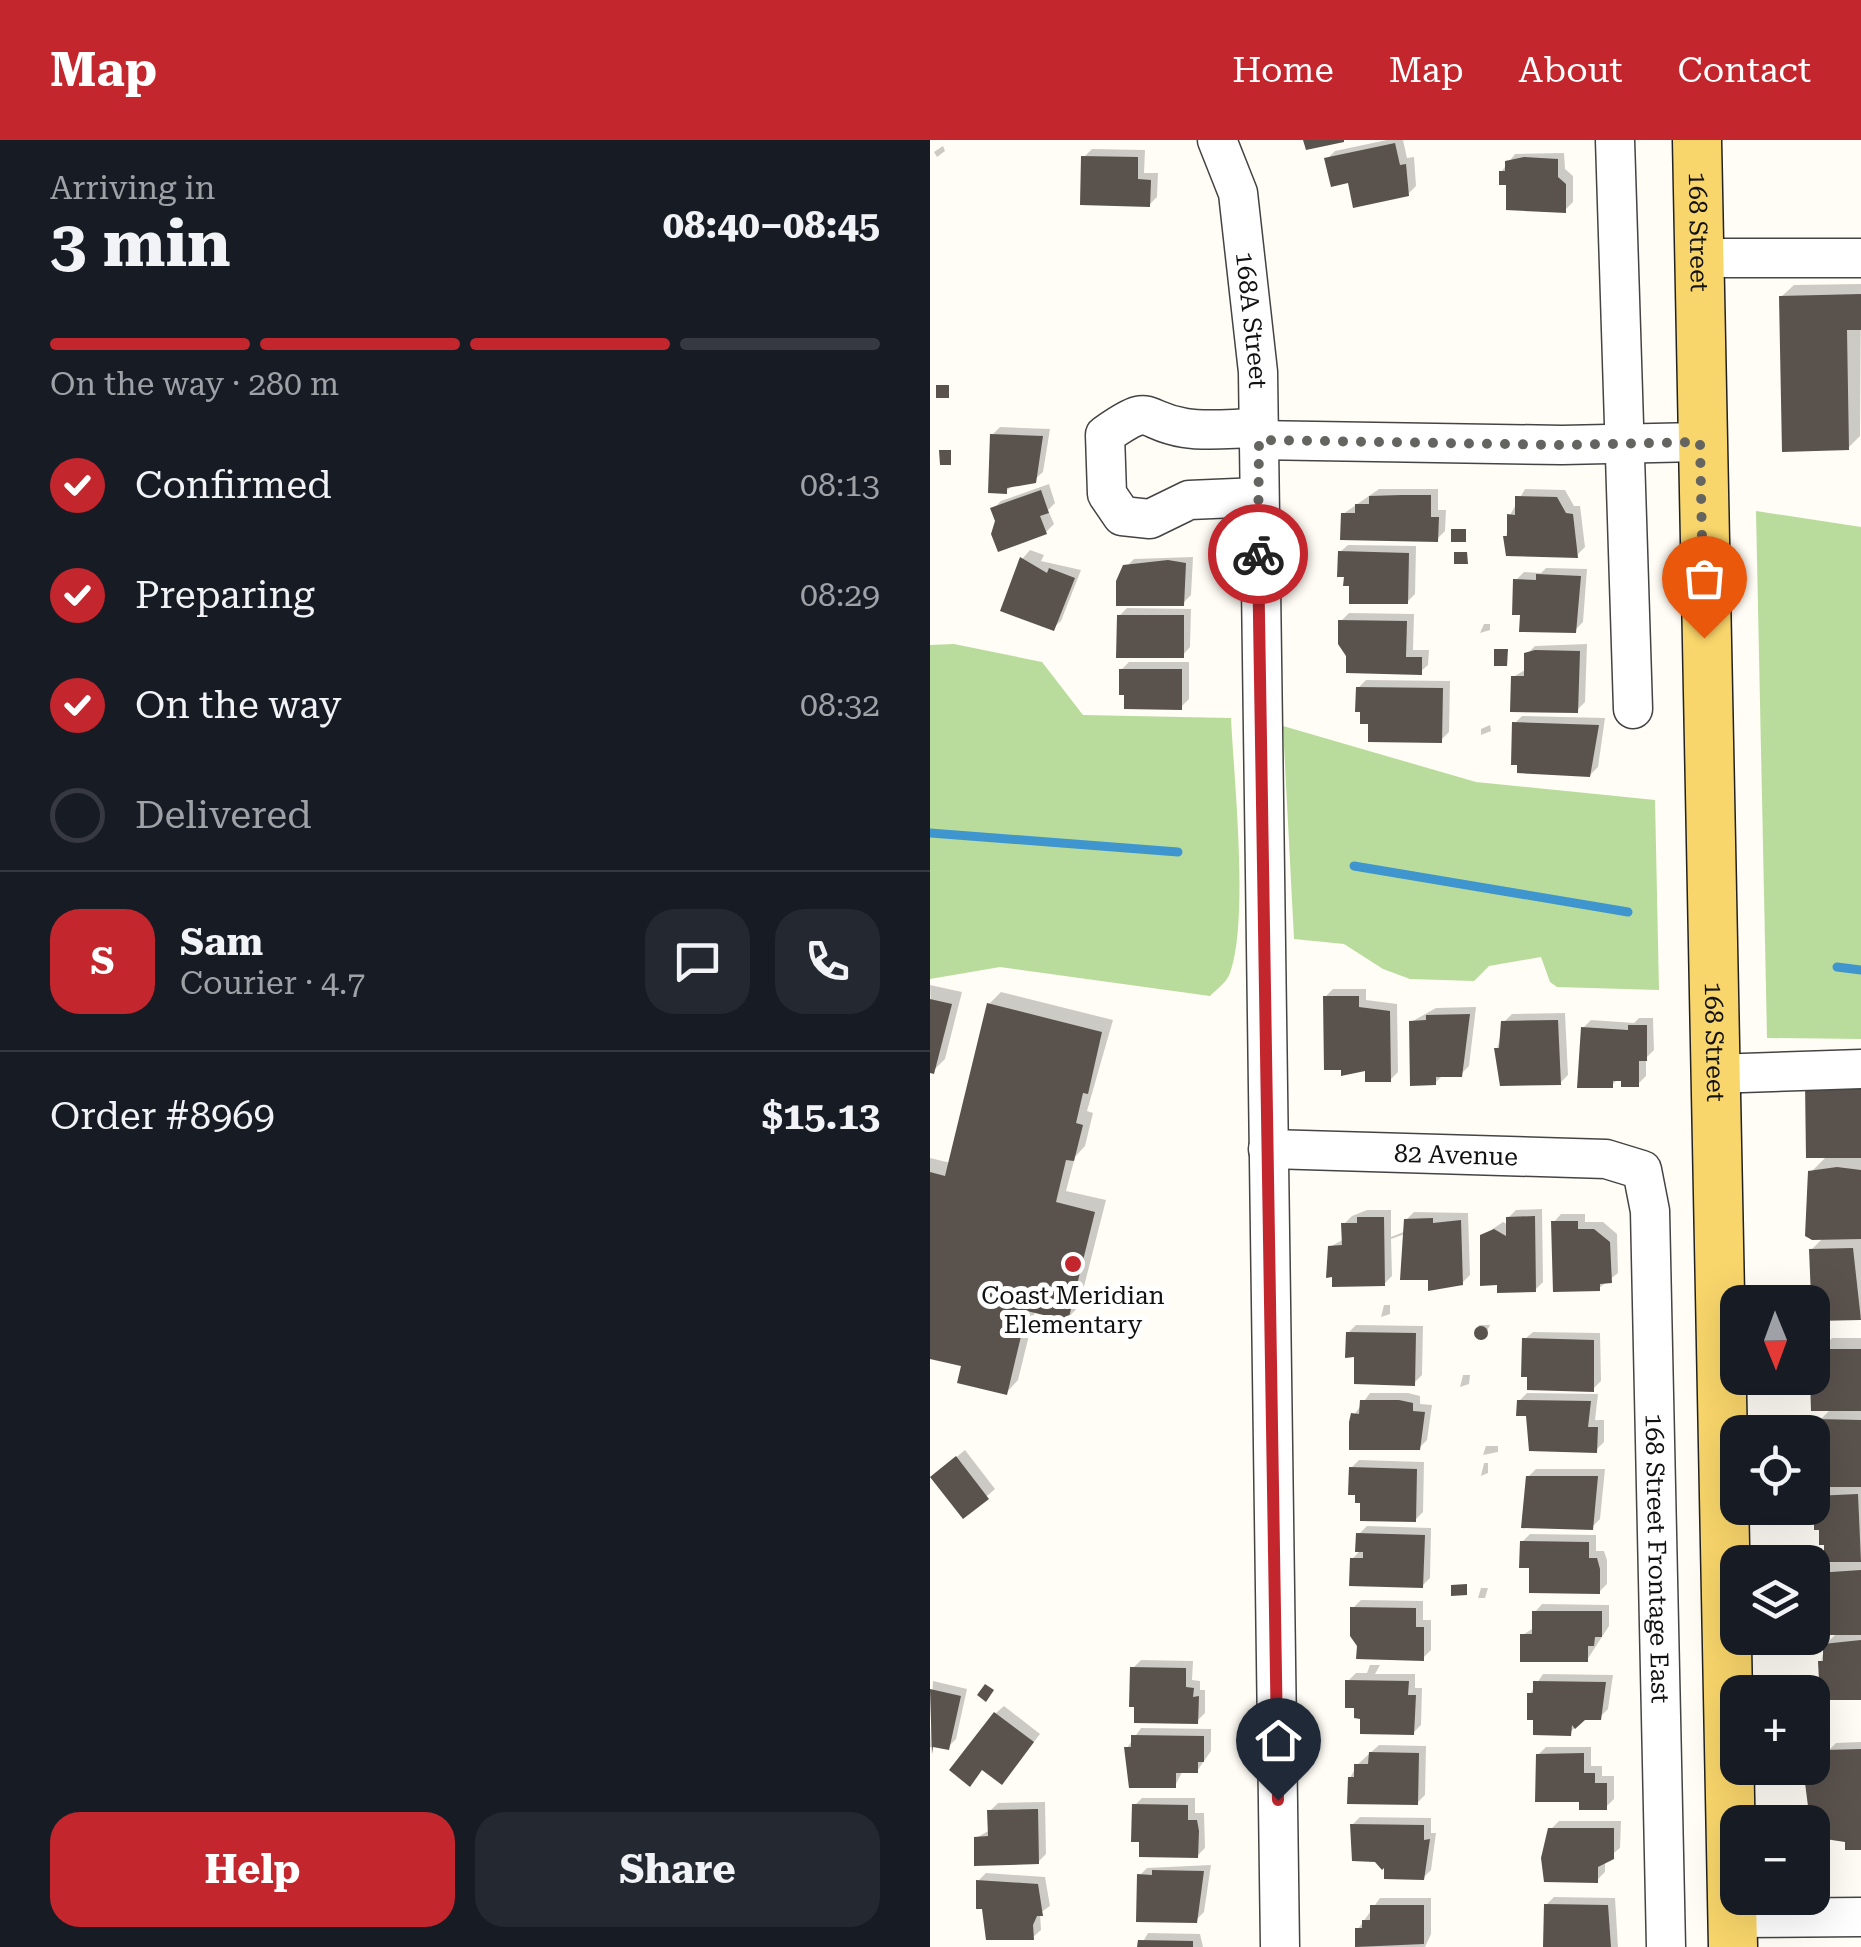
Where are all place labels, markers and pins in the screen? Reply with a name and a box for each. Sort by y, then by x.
pin [1662,536,1747,639]
marker: Coast Meridian Elementary [1062,1253,1084,1275]
place label: Coast Meridian Elementary [981,1281,1165,1339]
pin [1236,1698,1321,1801]

